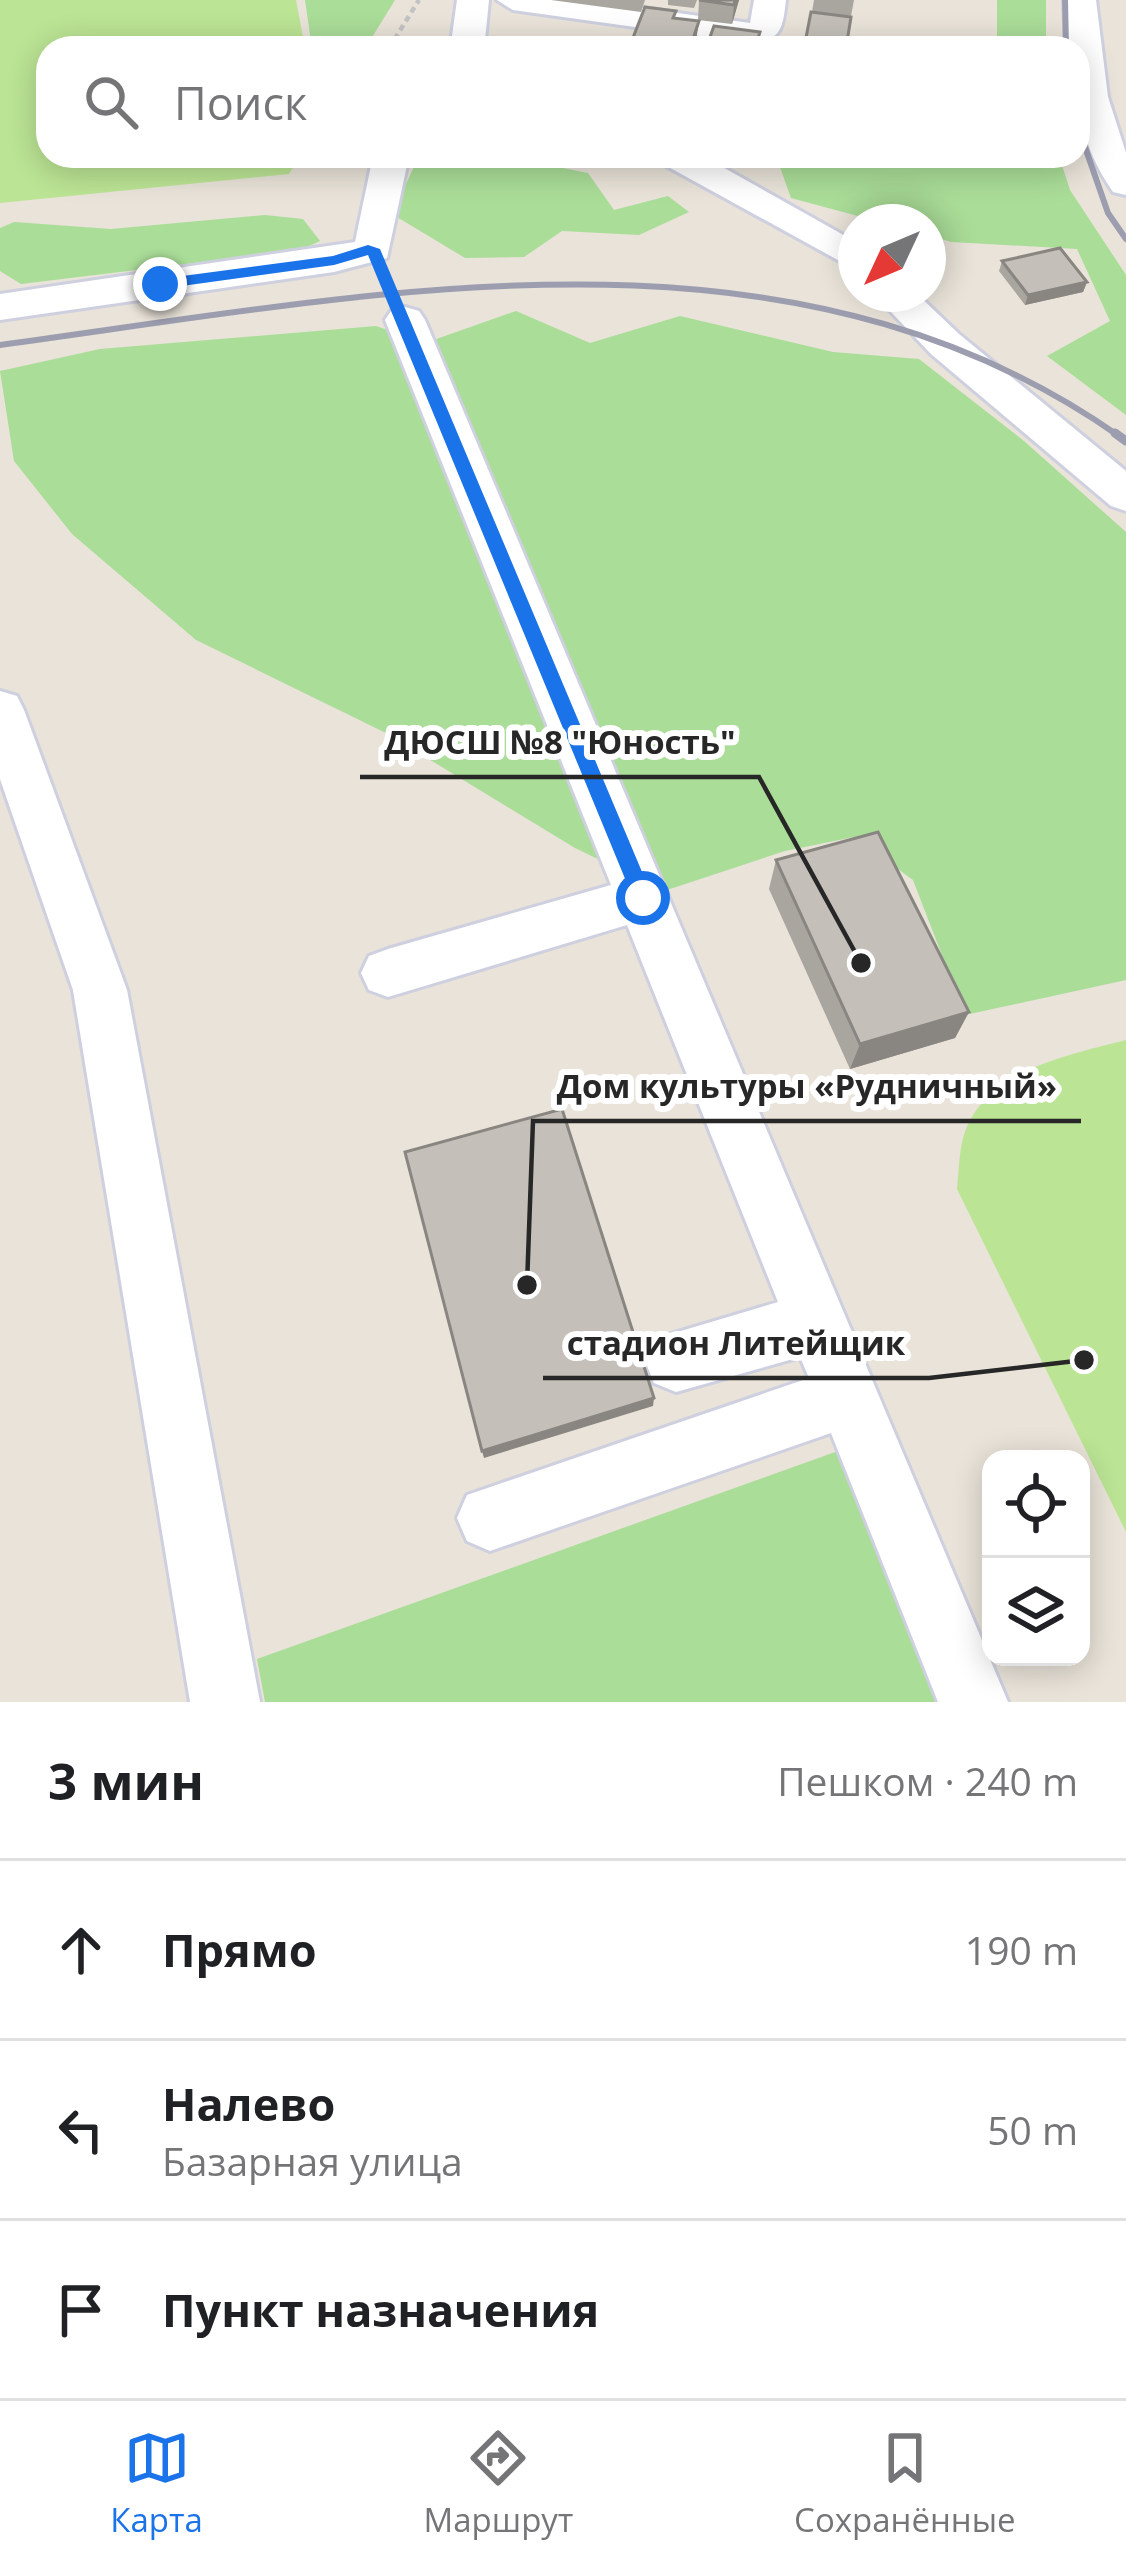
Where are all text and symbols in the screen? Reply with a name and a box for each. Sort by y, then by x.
search box [36,36,1090,168]
icon: search [78,69,144,135]
text: Поиск [174,72,307,133]
north arrow [838,204,946,312]
route end [133,257,187,311]
callout: ДЮСШ №8 "Юность" [360,708,759,777]
text: ДЮСШ №8 "Юность" [384,719,736,764]
route start [616,871,670,925]
callout: Дом культуры «Рудничный» [533,1052,1081,1121]
text: Дом культуры «Рудничный» [557,1063,1057,1108]
callout: стадион Литейщик [543,1309,929,1378]
text: стадион Литейщик [567,1320,906,1365]
map controls [982,1450,1090,1666]
button: locate [982,1450,1090,1558]
button: layers [982,1558,1090,1666]
text: 3 мин [48,1745,204,1815]
text: Пешком · 240 m [777,1754,1078,1807]
icon: ahead [48,1917,114,1983]
text: Прямо [162,1919,317,1980]
text: 190 m [965,1923,1078,1976]
text: Налево [162,2073,335,2134]
icon: left [48,2097,114,2163]
text: 50 m [987,2103,1078,2156]
text: Базарная улица [162,2134,463,2187]
icon: arrive [48,2277,114,2343]
text: Пункт назначения [162,2279,599,2340]
tab: Карта [110,2425,203,2542]
tab: Маршрут [424,2425,573,2542]
tab: Сохранённые [794,2425,1016,2542]

